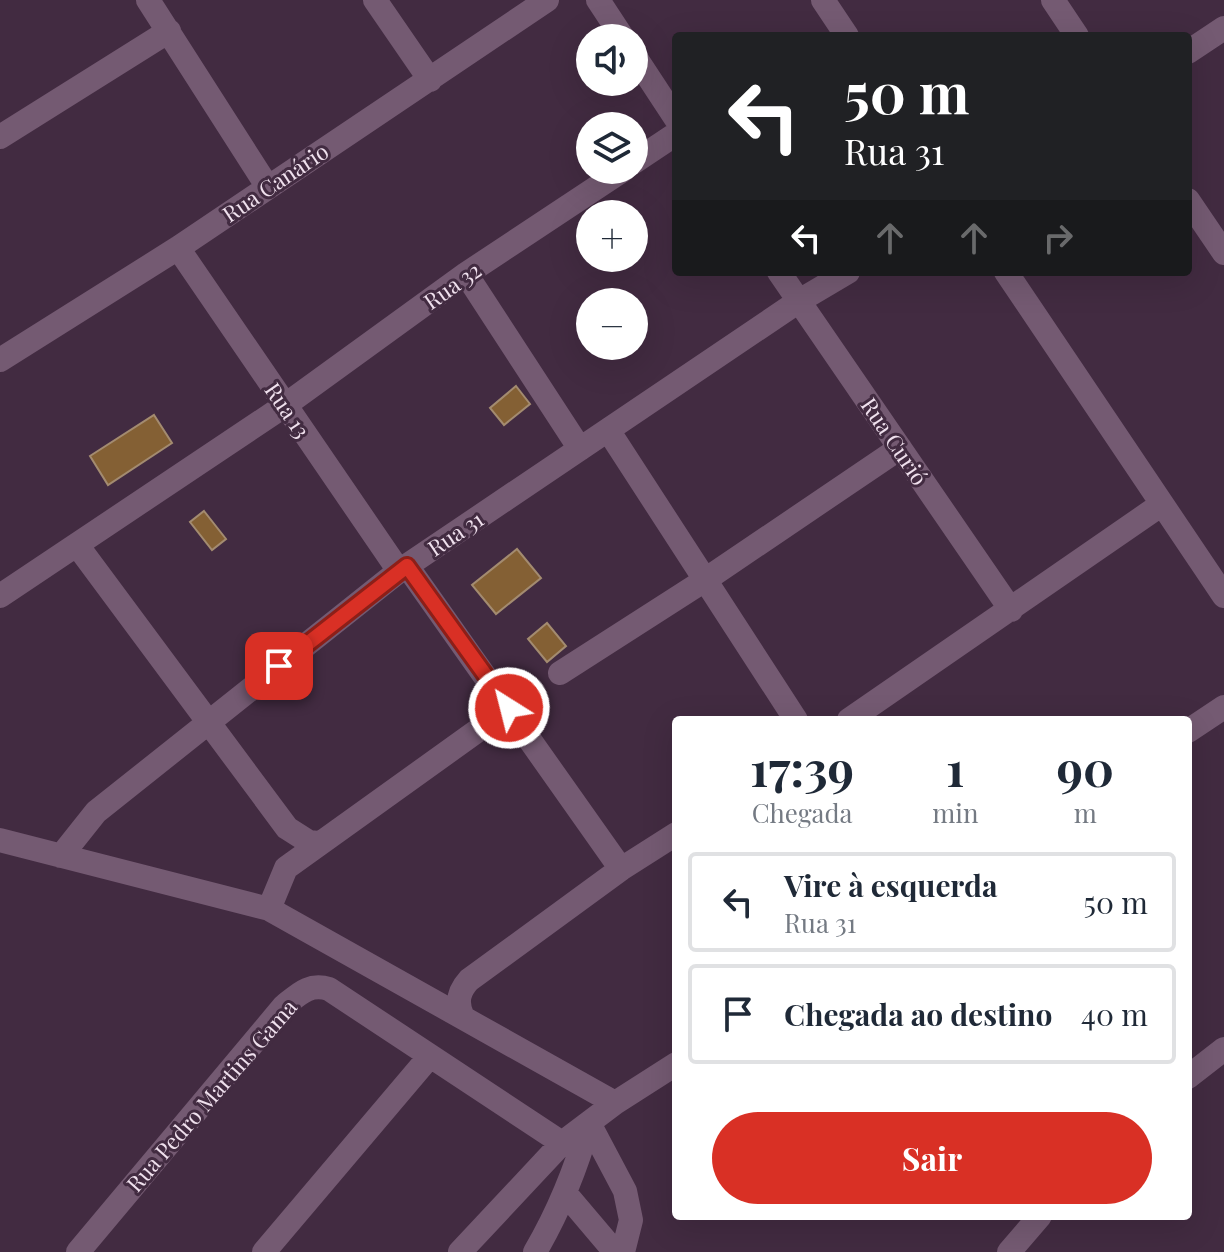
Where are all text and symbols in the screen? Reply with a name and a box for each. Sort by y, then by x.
map controls [576,24,648,360]
button: sound [576,24,648,96]
text: 50 m [844,54,970,129]
icon: left [712,64,816,168]
button: layers [576,112,648,184]
text: Rua 31 [844,126,944,174]
street label: Rua Canário [216,136,334,228]
button: + [576,200,648,272]
icon: left [784,216,828,260]
icon: ahead [868,216,912,260]
icon: ahead [952,216,996,260]
icon: right [1036,216,1080,260]
street label: Rua 32 [417,254,487,316]
button: − [576,288,648,360]
street label: Rua 13 [259,376,317,444]
street label: Rua Curió [855,391,935,491]
street label: Rua 31 [421,503,489,563]
pin [245,632,313,700]
icon: arrive [257,644,301,688]
position arrow [467,666,551,750]
text: 17:39 [750,735,854,799]
text: 1 [946,735,965,799]
text: 90 [1056,735,1114,799]
text: Chegada [752,795,853,830]
text: min [932,795,978,830]
text: m [1074,795,1097,830]
text: Vire à esquerda [784,865,997,905]
icon: left [716,880,760,924]
text: 50 m [1083,882,1148,922]
text: Rua 31 [784,905,856,940]
street label: Rua Pedro Martins Gama [119,992,303,1198]
icon: arrive [716,992,760,1036]
text: Chegada ao destino [784,994,1052,1034]
text: 40 m [1081,994,1148,1034]
button: Sair [712,1112,1152,1204]

